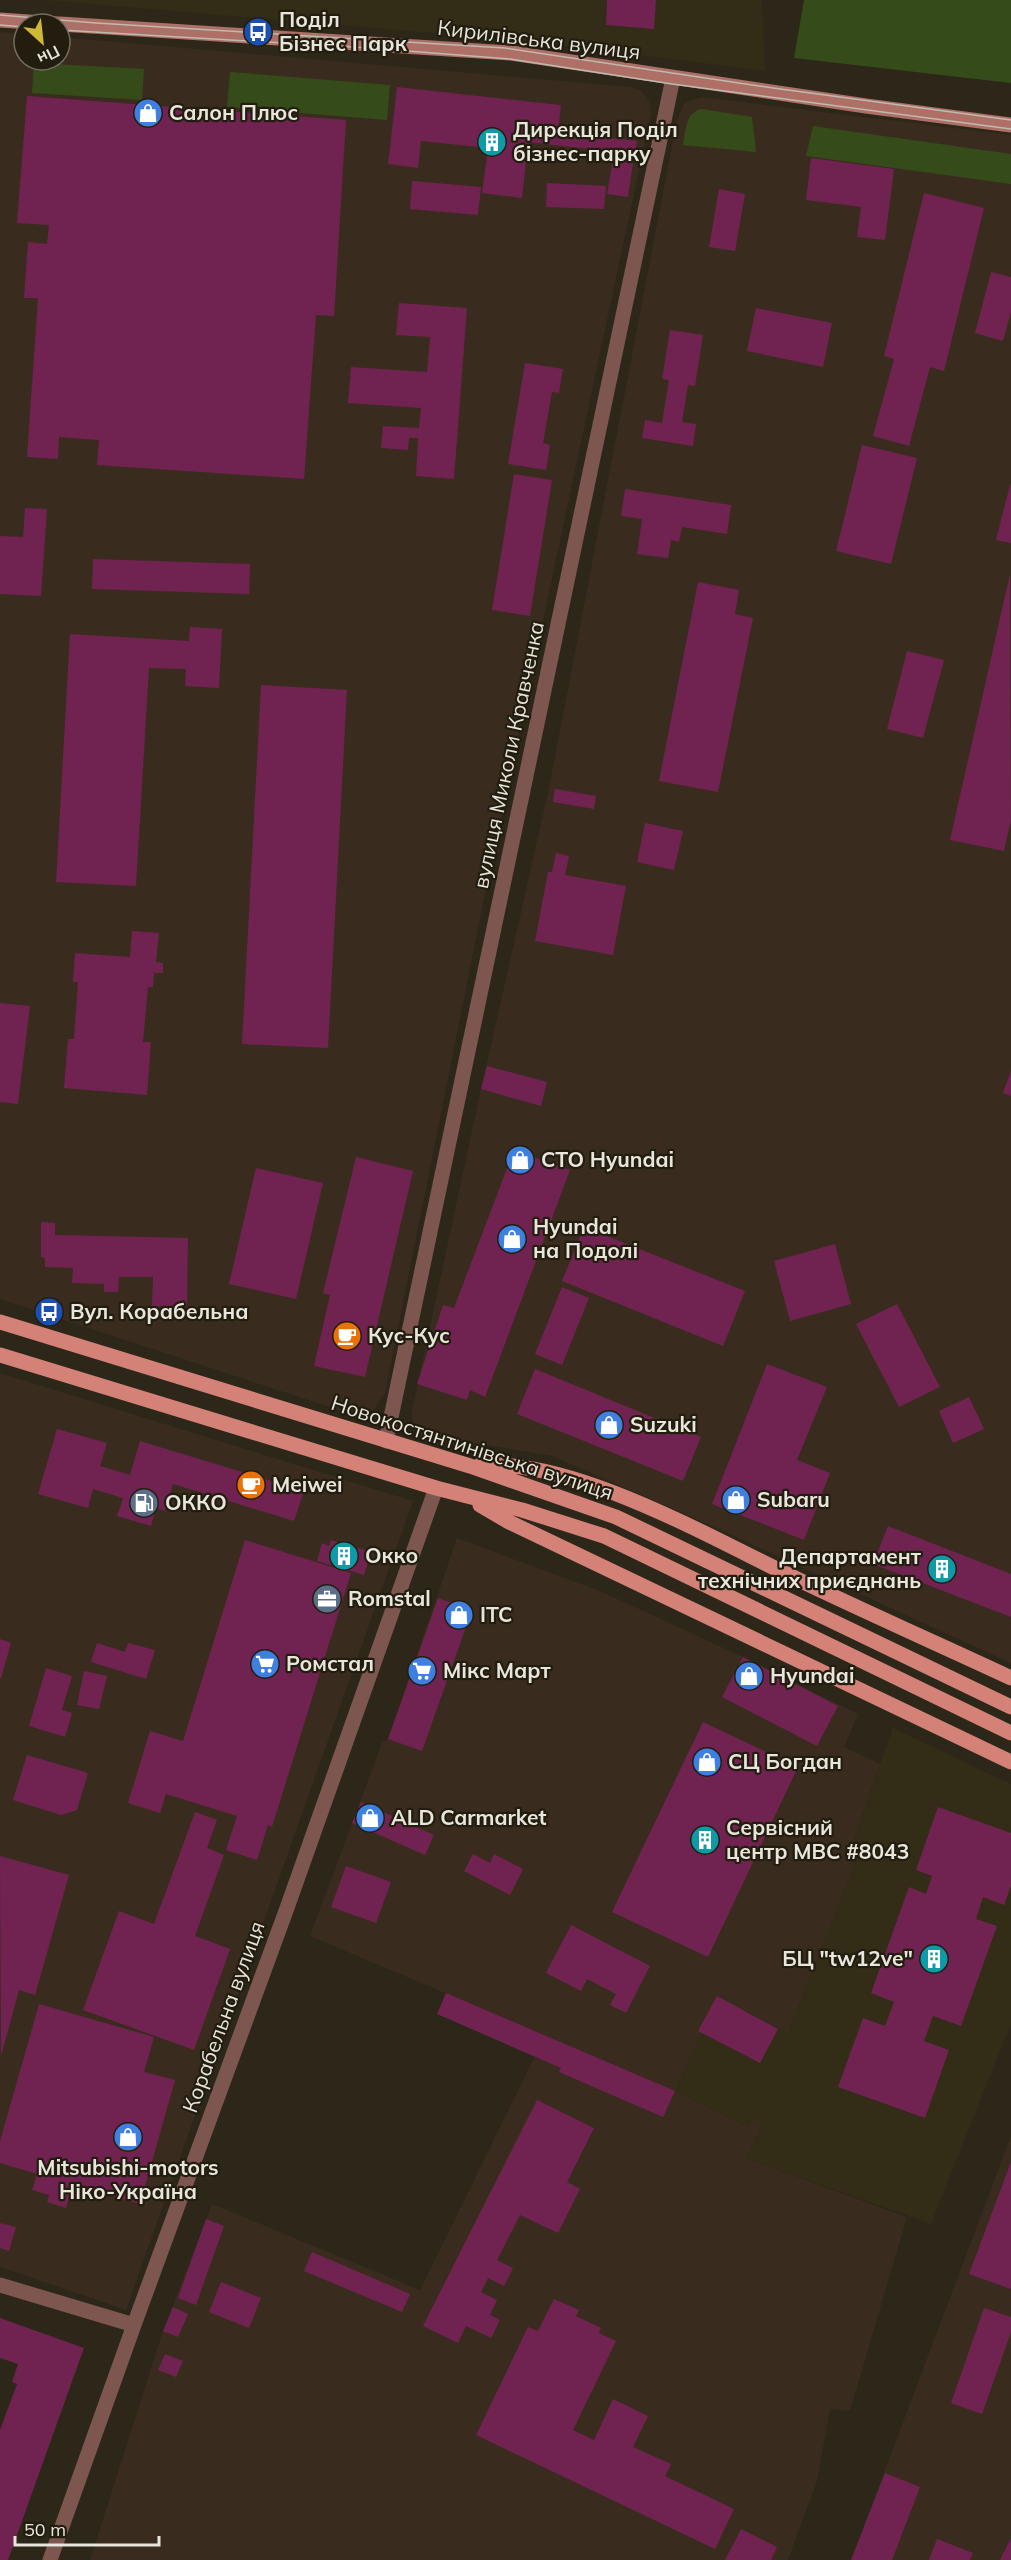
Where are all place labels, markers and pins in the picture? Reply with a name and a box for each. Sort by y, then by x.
place label: Поділ Бізнес Парк [279,6,408,56]
bus stop icon: Поділ Бізнес Парк [242,16,274,48]
shop icon: Салон Плюс [132,97,164,129]
place label: Салон Плюс [169,99,298,125]
place label: Дирекція Поділ бізнес-парку [513,116,678,166]
building icon: Дирекція Поділ бізнес-парку [476,126,508,158]
shop icon: СТО Hyundai [504,1144,536,1176]
place label: СТО Hyundai [541,1146,674,1172]
place label: Hyundai на Подолі [533,1213,638,1263]
shop icon: Hyundai на Подолі [496,1223,528,1255]
bus stop icon: Вул. Корабельна [33,1296,65,1328]
place label: Вул. Корабельна [70,1298,248,1324]
cafe icon: Кус-Кус [331,1320,363,1352]
place label: Кус-Кус [368,1322,450,1348]
shop icon: Suzuki [593,1409,625,1441]
place label: Suzuki [630,1411,697,1437]
cafe icon: Meiwei [235,1469,267,1501]
place label: Meiwei [272,1471,343,1497]
shop icon: Subaru [720,1484,752,1516]
place label: Subaru [757,1486,830,1512]
fuel station icon: ОККО [128,1487,160,1519]
place label: ОККО [165,1489,227,1515]
building icon: Окко [328,1540,360,1572]
place label: Окко [365,1542,418,1568]
place label: Департамент технічних приєднань [698,1543,922,1593]
building icon: Департамент технічних приєднань [926,1553,958,1585]
office icon: Romstal [311,1583,343,1615]
place label: Romstal [348,1585,431,1611]
shop icon: ITC [443,1599,475,1631]
place label: ITC [480,1601,512,1627]
supermarket icon: Ромстал [249,1648,281,1680]
place label: Ромстал [286,1650,374,1676]
supermarket icon: Мікс Март [406,1655,438,1687]
place label: Мікс Март [443,1657,552,1683]
shop icon: Hyundai [733,1660,765,1692]
place label: Hyundai [770,1662,854,1688]
shop icon: СЦ Богдан [691,1746,723,1778]
place label: СЦ Богдан [728,1748,842,1774]
shop icon: ALD Carmarket [354,1802,386,1834]
place label: ALD Carmarket [391,1804,547,1830]
place label: Сервісний центр МВС #8043 [726,1814,909,1864]
building icon: Сервісний центр МВС #8043 [689,1824,721,1856]
building icon: БЦ "tw12ve" [918,1943,950,1975]
place label: БЦ "tw12ve" [782,1945,913,1971]
shop icon: Mitsubishi-motors Ніко-Україна [112,2121,144,2153]
place label: Mitsubishi-motors Ніко-Україна [37,2154,219,2204]

